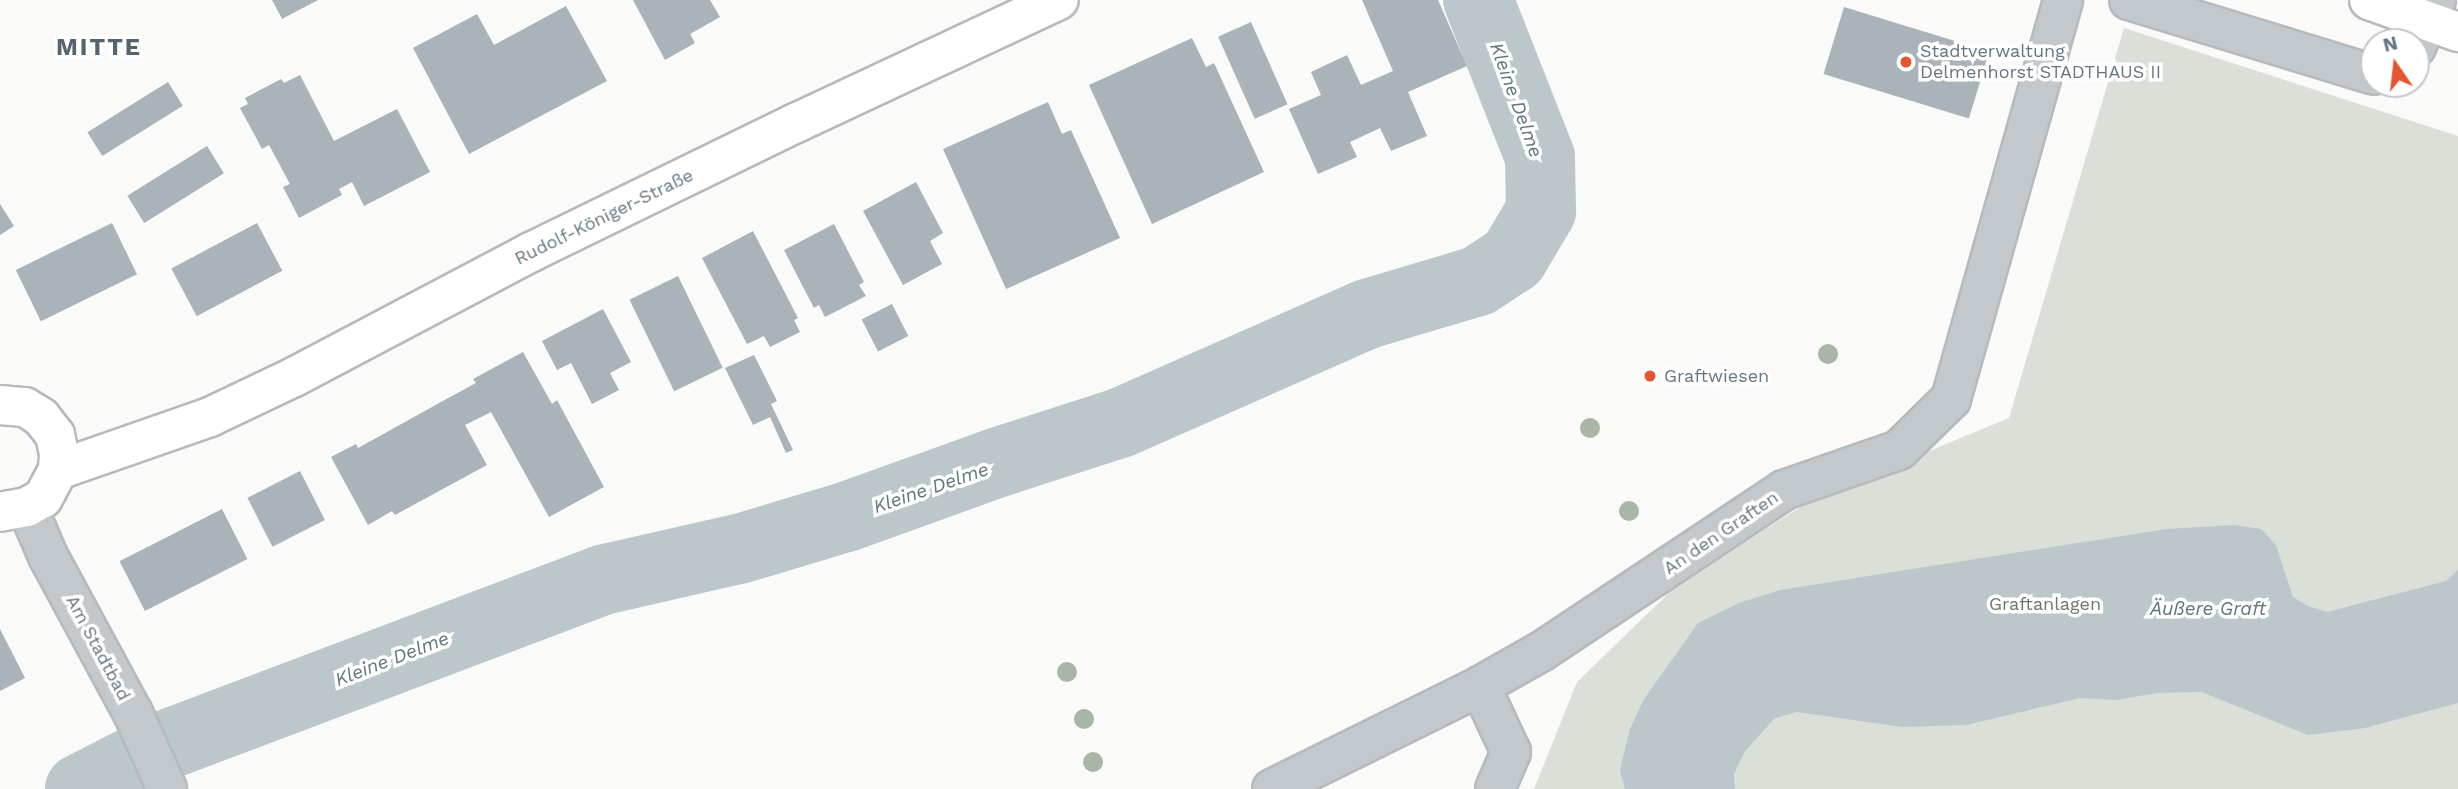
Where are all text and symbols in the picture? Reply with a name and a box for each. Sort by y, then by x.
north arrow [2360,28,2430,98]
text: N [2381,31,2400,57]
district label: MITTE [57,34,141,62]
water label: Kleine Delme [1485,39,1547,161]
place label: Stadtverwaltung Delmenhorst STADTHAUS II [1920,41,2161,84]
marker: Stadtverwaltung Delmenhorst STADTHAUS II [1898,54,1914,70]
street label: Rudolf-Königer-Straße [511,164,697,270]
place label: Graftwiesen [1664,365,1769,387]
marker: Graftwiesen [1642,368,1658,384]
water label: Kleine Delme [870,458,992,518]
street label: An den Graften [1660,487,1782,579]
street label: Am Stadtbad [61,592,135,704]
park label: Graftanlagen [1989,593,2101,615]
water label: Äußere Graft [2150,598,2266,620]
water label: Kleine Delme [332,627,452,691]

